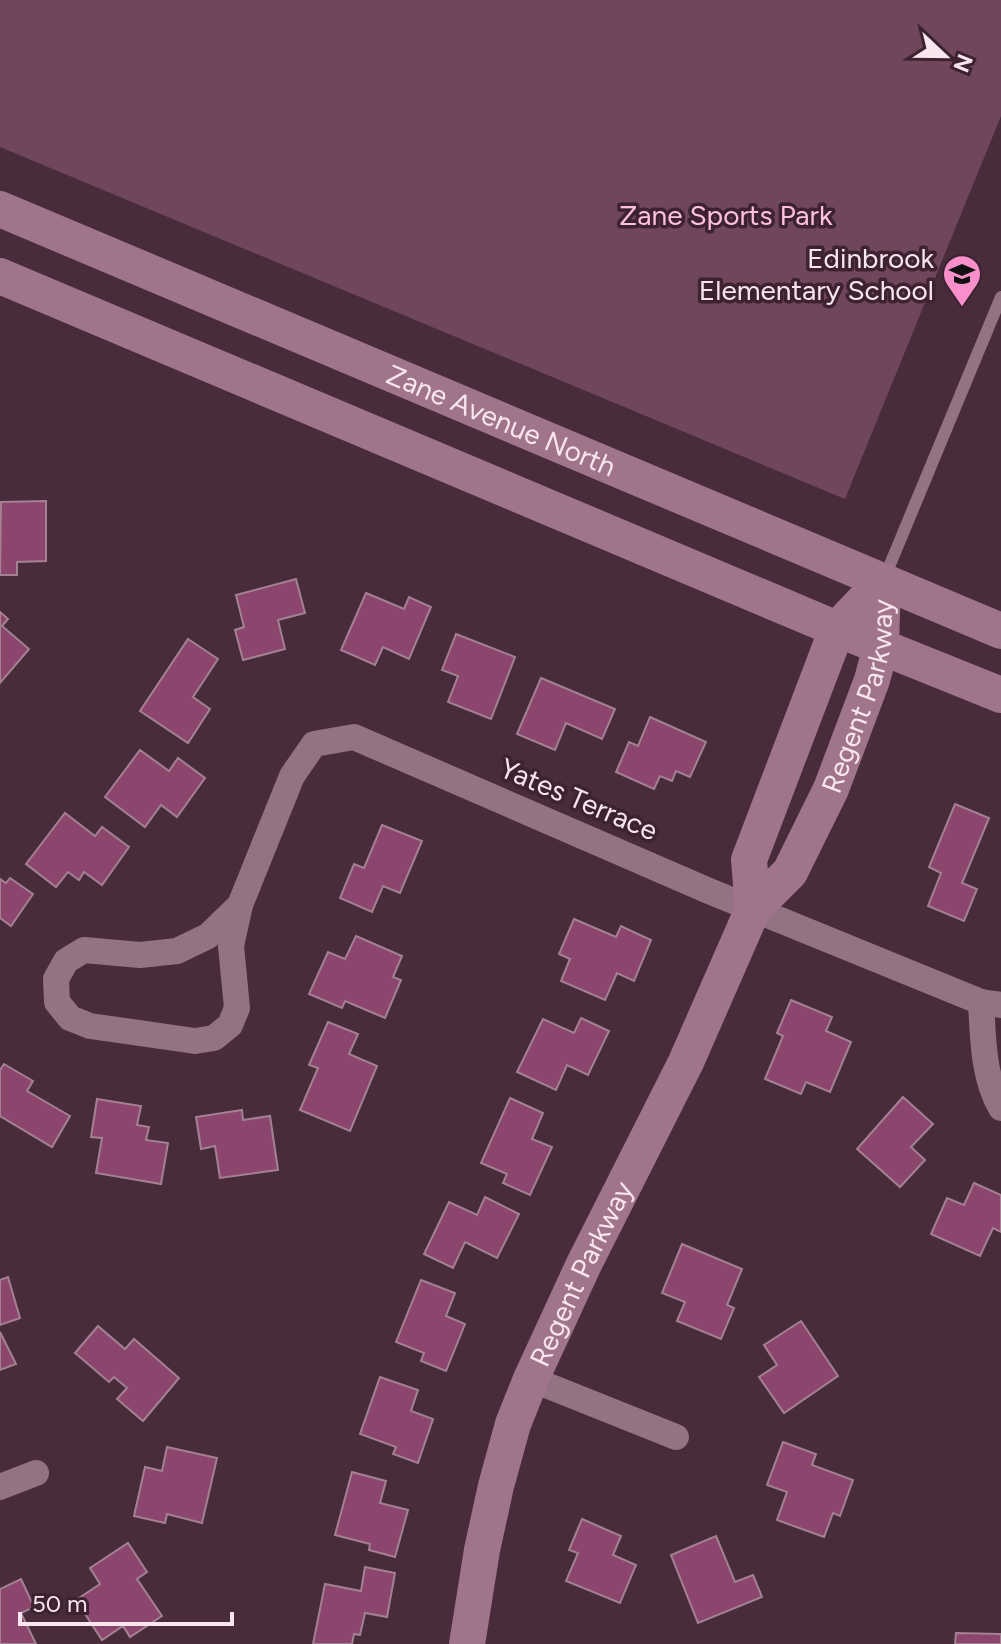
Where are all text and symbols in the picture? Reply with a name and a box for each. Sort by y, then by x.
north arrow [905,16,985,96]
text: N [947,50,979,76]
park label: Zane Sports Park [619,198,833,232]
place label: Edinbrook Elementary School [699,241,934,307]
school or university icon: Edinbrook Elementary School [941,253,983,308]
street label: Zane Avenue North [382,357,621,484]
street label: Regent Parkway [814,598,899,798]
street label: Yates Terrace [495,751,663,847]
street label: Regent Parkway [522,1175,640,1372]
scale bar [20,1576,232,1626]
text: 50 m [32,1589,88,1618]

